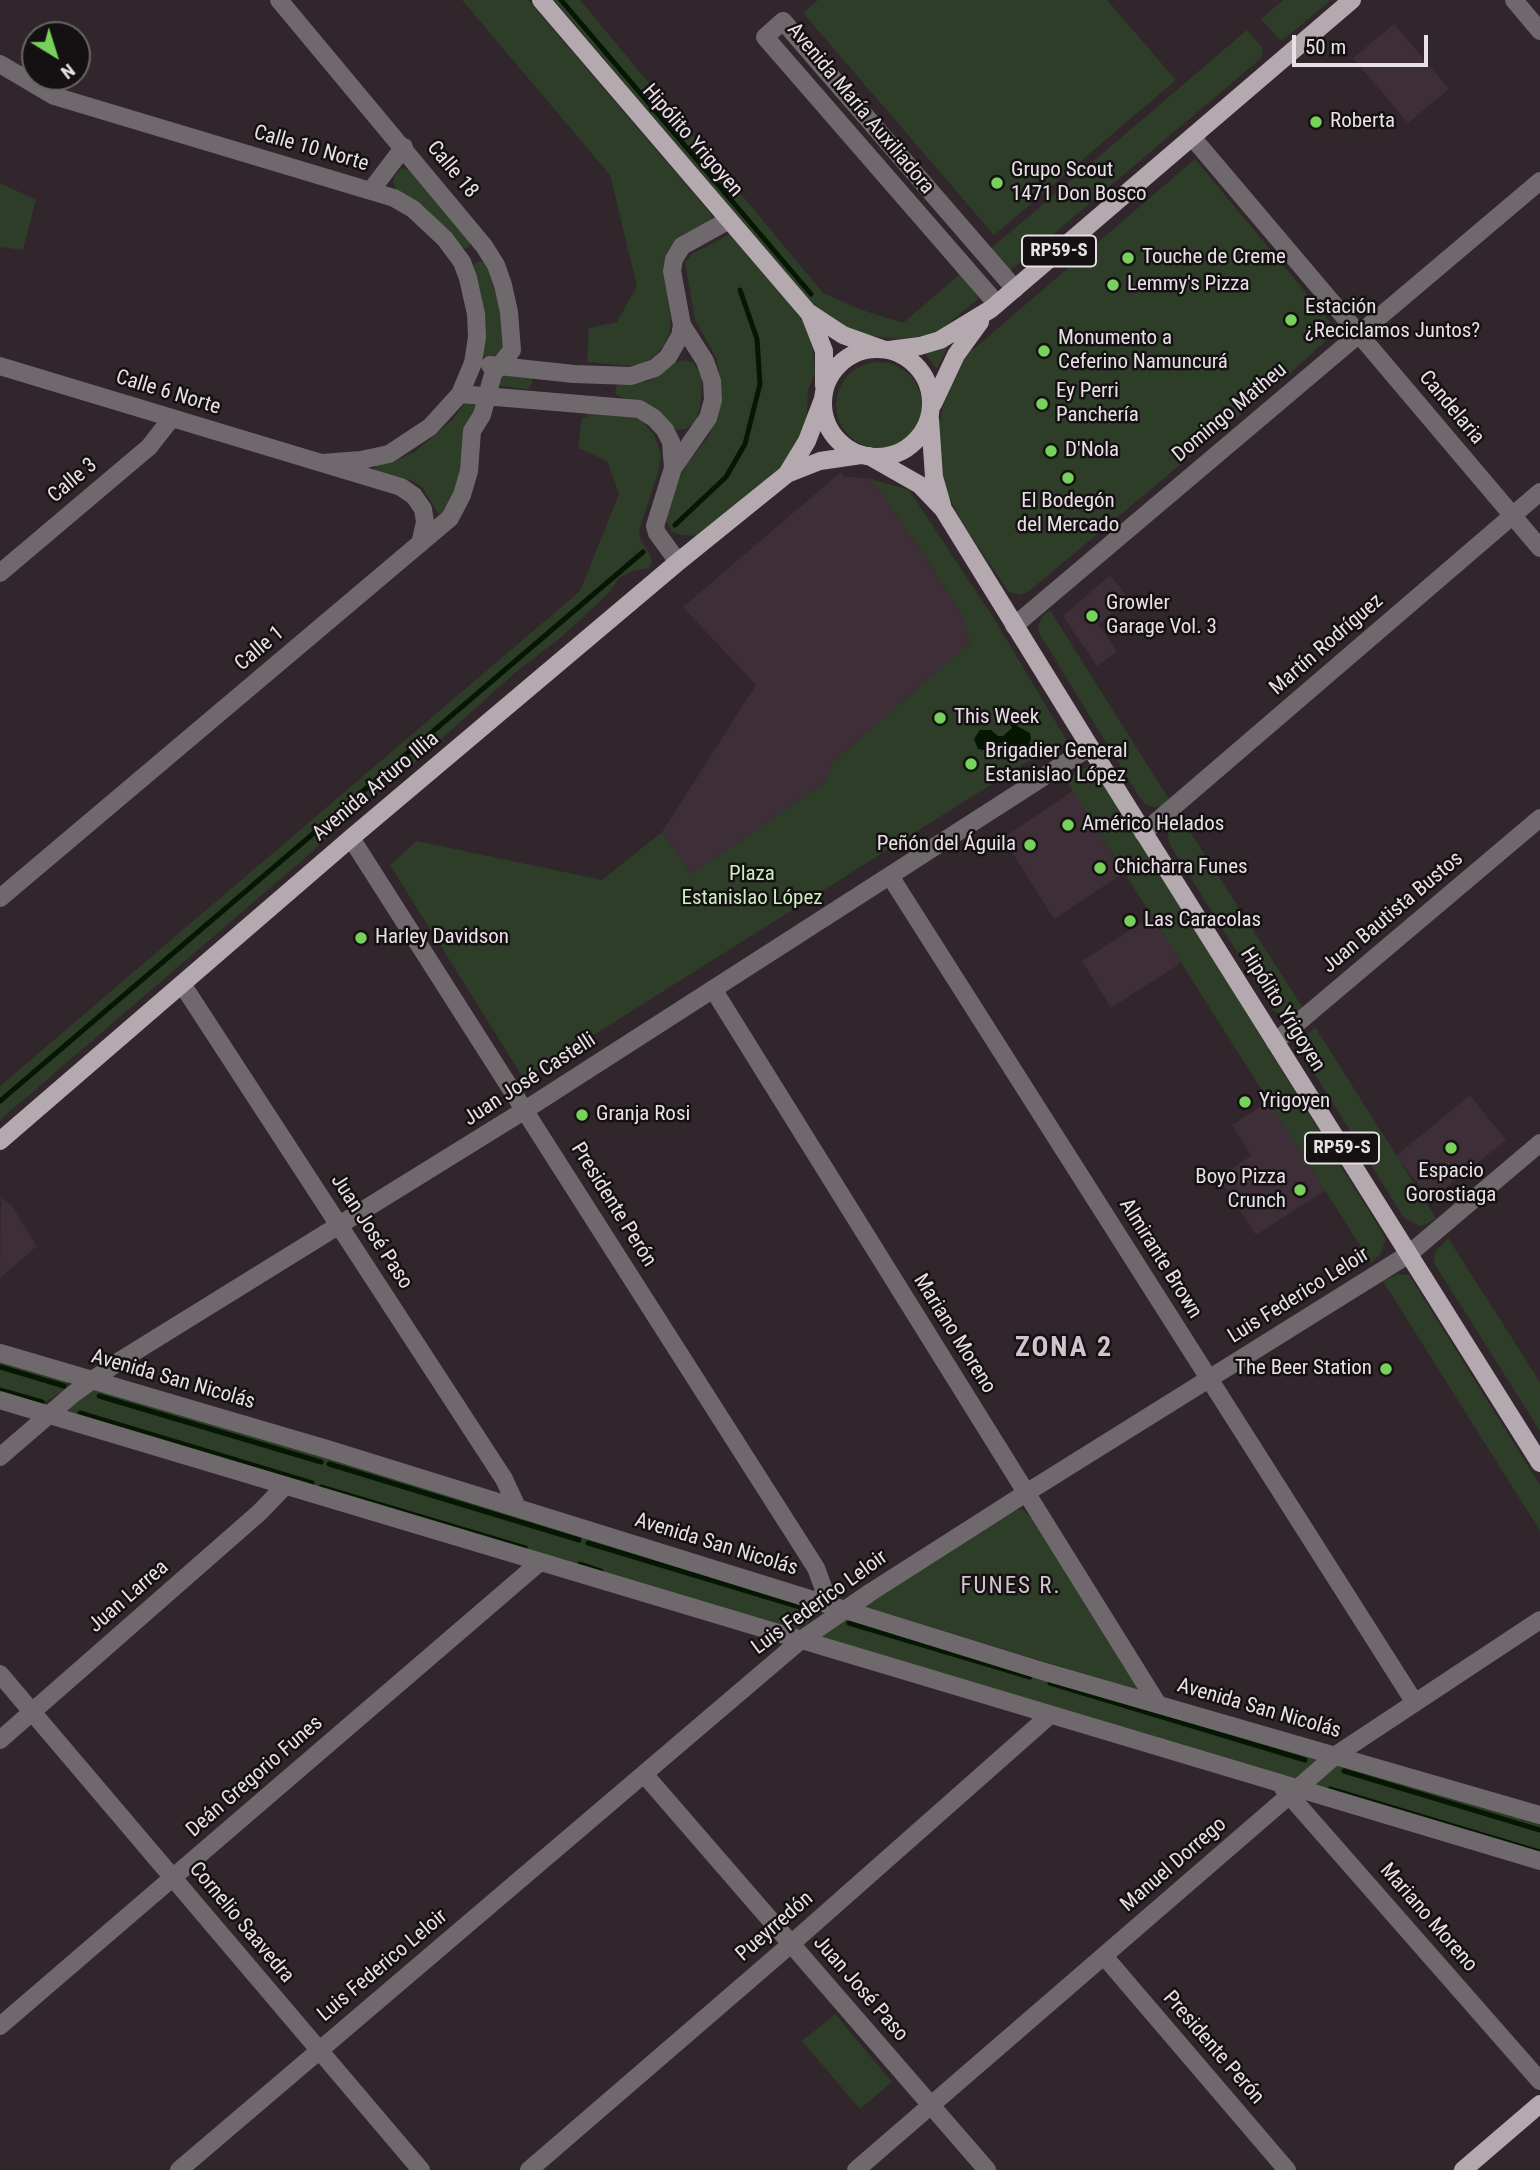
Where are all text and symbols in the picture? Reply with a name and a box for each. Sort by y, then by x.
street label: Avenida María Auxiliadora [781,18,939,200]
north arrow [21,21,91,91]
scale bar [1295,21,1432,65]
text: 50 m [1305,35,1346,59]
text: N [56,59,80,84]
street label: Hipólito Yrigoyen [636,80,748,202]
place label: Roberta [1330,109,1395,135]
marker: Roberta [1308,114,1324,130]
street label: Calle 10 Norte [251,121,371,177]
street label: Calle 18 [421,136,483,204]
place label: Grupo Scout 1471 Don Bosco [1011,158,1147,208]
marker: Grupo Scout 1471 Don Bosco [989,175,1005,191]
road number: RP59-S [1022,235,1096,266]
place label: Touche de Creme [1142,245,1286,271]
marker: Touche de Creme [1120,250,1136,266]
place label: Lemmy's Pizza [1127,272,1250,298]
marker: Lemmy's Pizza [1105,277,1121,293]
place label: Estación ¿Reciclamos Juntos? [1305,295,1480,345]
marker: Estación ¿Reciclamos Juntos? [1283,312,1299,328]
place label: Monumento a Ceferino Namuncurá [1058,326,1228,376]
marker: Monumento a Ceferino Namuncurá [1036,343,1052,359]
street label: Domingo Matheu [1168,358,1292,468]
street label: Calle 6 Norte [113,365,223,421]
street label: Candelaria [1413,366,1489,450]
place label: Ey Perri Panchería [1056,379,1139,429]
marker: Ey Perri Panchería [1034,396,1050,412]
place label: D'Nola [1065,438,1119,464]
marker: D'Nola [1043,443,1059,459]
street label: Calle 3 [43,453,103,509]
marker: El Bodegón del Mercado [1060,470,1076,486]
place label: El Bodegón del Mercado [1017,489,1119,539]
street label: Martín Rodríguez [1265,589,1389,701]
place label: Growler Garage Vol. 3 [1106,591,1217,641]
marker: Growler Garage Vol. 3 [1084,608,1100,624]
street label: Calle 1 [230,621,290,677]
place label: This Week [954,705,1039,731]
marker: This Week [932,710,948,726]
street label: Avenida Arturo Illia [308,727,444,847]
place label: Brigadier General Estanislao López [985,739,1128,789]
marker: Brigadier General Estanislao López [963,756,979,772]
place label: Américo Helados [1082,812,1224,838]
marker: Américo Helados [1060,817,1076,833]
place label: Peñón del Águila [877,832,1016,858]
marker: Peñón del Águila [1022,837,1038,853]
street label: Juan Bautista Bustos [1317,847,1469,979]
place label: Chicharra Funes [1114,855,1248,881]
marker: Chicharra Funes [1092,860,1108,876]
park label: Plaza Estanislao López [681,862,823,912]
place label: Las Caracolas [1144,908,1261,934]
marker: Las Caracolas [1122,913,1138,929]
place label: Harley Davidson [375,925,509,951]
marker: Harley Davidson [353,930,369,946]
street label: Hipólito Yrigoyen [1234,944,1330,1076]
street label: Juan José Castelli [459,1028,601,1132]
place label: Yrigoyen [1259,1089,1330,1115]
marker: Yrigoyen [1237,1094,1253,1110]
place label: Granja Rosi [596,1102,690,1128]
marker: Granja Rosi [574,1107,590,1123]
road number: RP59-S [1305,1132,1379,1164]
street label: Presidente Perón [565,1138,661,1272]
marker: Espacio Gorostiaga [1443,1140,1459,1156]
place label: Espacio Gorostiaga [1406,1159,1496,1209]
place label: Boyo Pizza Crunch [1195,1165,1286,1215]
street label: Juan José Paso [324,1170,418,1294]
marker: Boyo Pizza Crunch [1292,1182,1308,1198]
street label: Almirante Brown [1113,1194,1207,1324]
street label: Luis Federico Leloir [1224,1243,1374,1349]
street label: Mariano Moreno [907,1270,1001,1398]
district label: ZONA 2 [1016,1332,1112,1366]
street label: Avenida San Nicolás [88,1345,258,1415]
place label: The Beer Station [1235,1356,1372,1382]
marker: The Beer Station [1378,1361,1394,1377]
street label: Avenida San Nicolás [631,1508,801,1582]
street label: Luis Federico Leloir [747,1545,893,1661]
street label: Juan Larrea [84,1555,174,1639]
district label: FUNES R. [961,1573,1061,1601]
street label: Avenida San Nicolás [1174,1674,1344,1744]
street label: Deán Gregorio Funes [182,1711,328,1843]
street label: Manuel Dorrego [1116,1812,1232,1918]
street label: Cornelio Saavedra [183,1857,299,1989]
street label: Mariano Moreno [1374,1858,1482,1978]
street label: Pueyrredón [731,1887,819,1967]
street label: Luis Federico Leloir [313,1904,453,2028]
street label: Juan José Paso [807,1931,913,2047]
street label: Presidente Perón [1157,1986,1269,2110]

